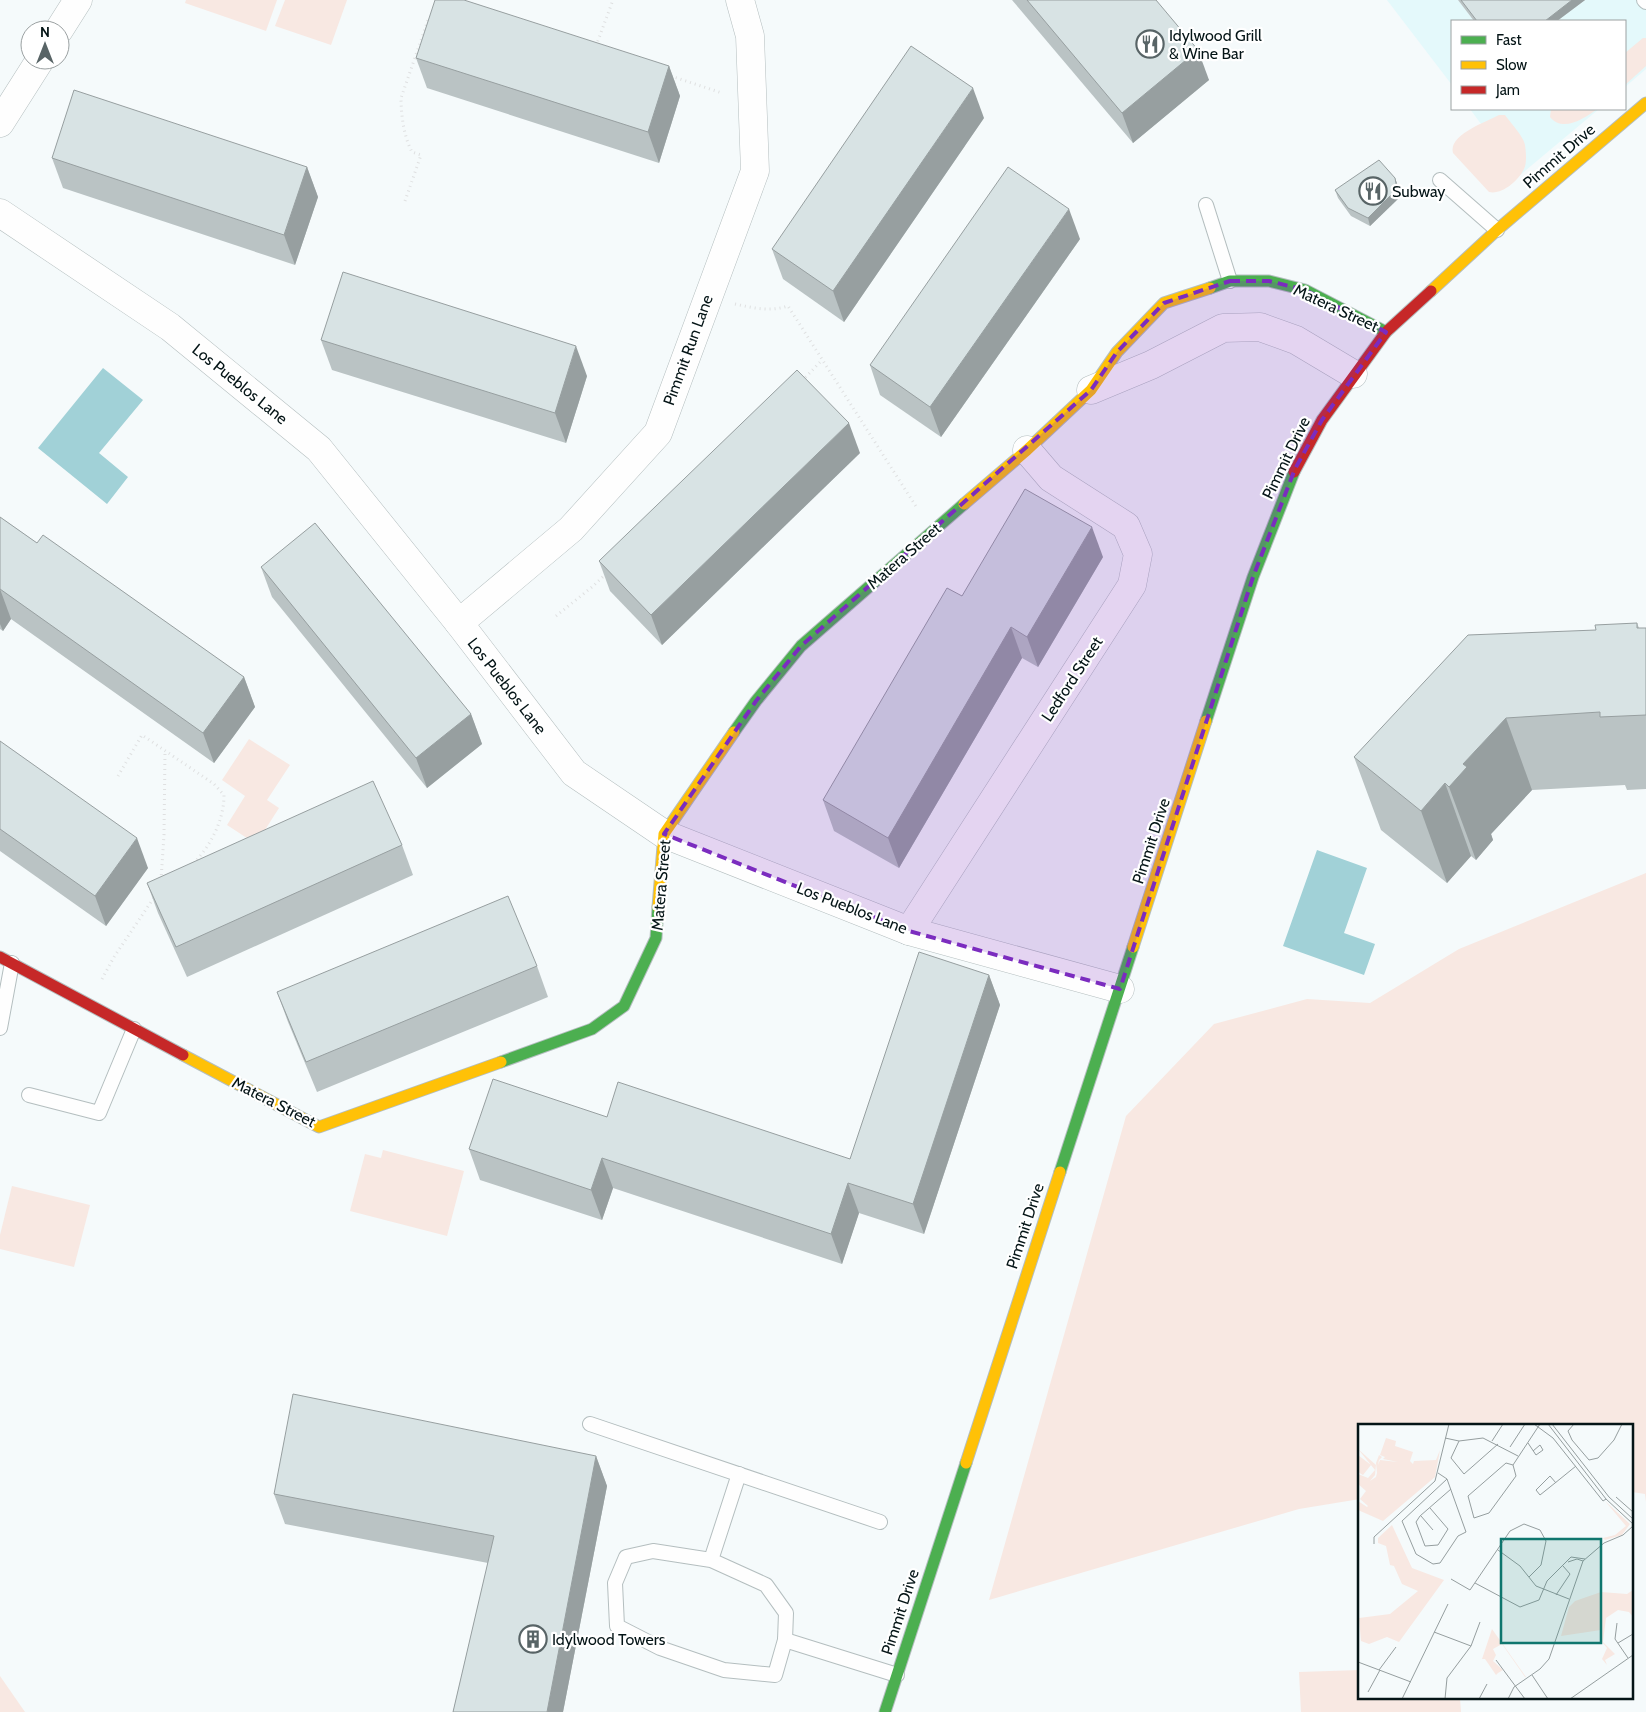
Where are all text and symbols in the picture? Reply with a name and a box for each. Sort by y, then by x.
north arrow [20,20,70,70]
legend [1451,20,1626,110]
text: N [40,23,50,41]
place label: Idylwood Grill & Wine Bar [1169,26,1262,63]
restaurant icon: Idylwood Grill & Wine Bar [1135,29,1165,59]
text: Fast [1496,31,1521,49]
text: Slow [1496,56,1527,74]
text: Jam [1495,81,1520,99]
street label: Pimmit Drive [1519,120,1599,192]
restaurant icon: Subway [1358,176,1388,206]
place label: Subway [1392,182,1445,201]
street label: Matera Street [1291,280,1382,336]
street label: Pimmit Run Lane [659,292,717,408]
street label: Los Pueblos Lane [189,340,291,428]
street label: Pimmit Drive [1258,414,1314,502]
street label: Matera Street [863,518,945,593]
street label: Ledford Street [1038,633,1107,725]
street label: Los Pueblos Lane [464,634,550,738]
street label: Pimmit Drive [1128,796,1174,886]
street label: Matera Street [648,838,674,931]
street label: Los Pueblos Lane [794,878,910,938]
street label: Matera Street [229,1073,320,1131]
street label: Pimmit Drive [1002,1181,1048,1271]
inset map [1358,1424,1634,1700]
street label: Pimmit Drive [877,1567,923,1657]
building icon: Idylwood Towers [518,1624,548,1654]
place label: Idylwood Towers [552,1630,666,1649]

